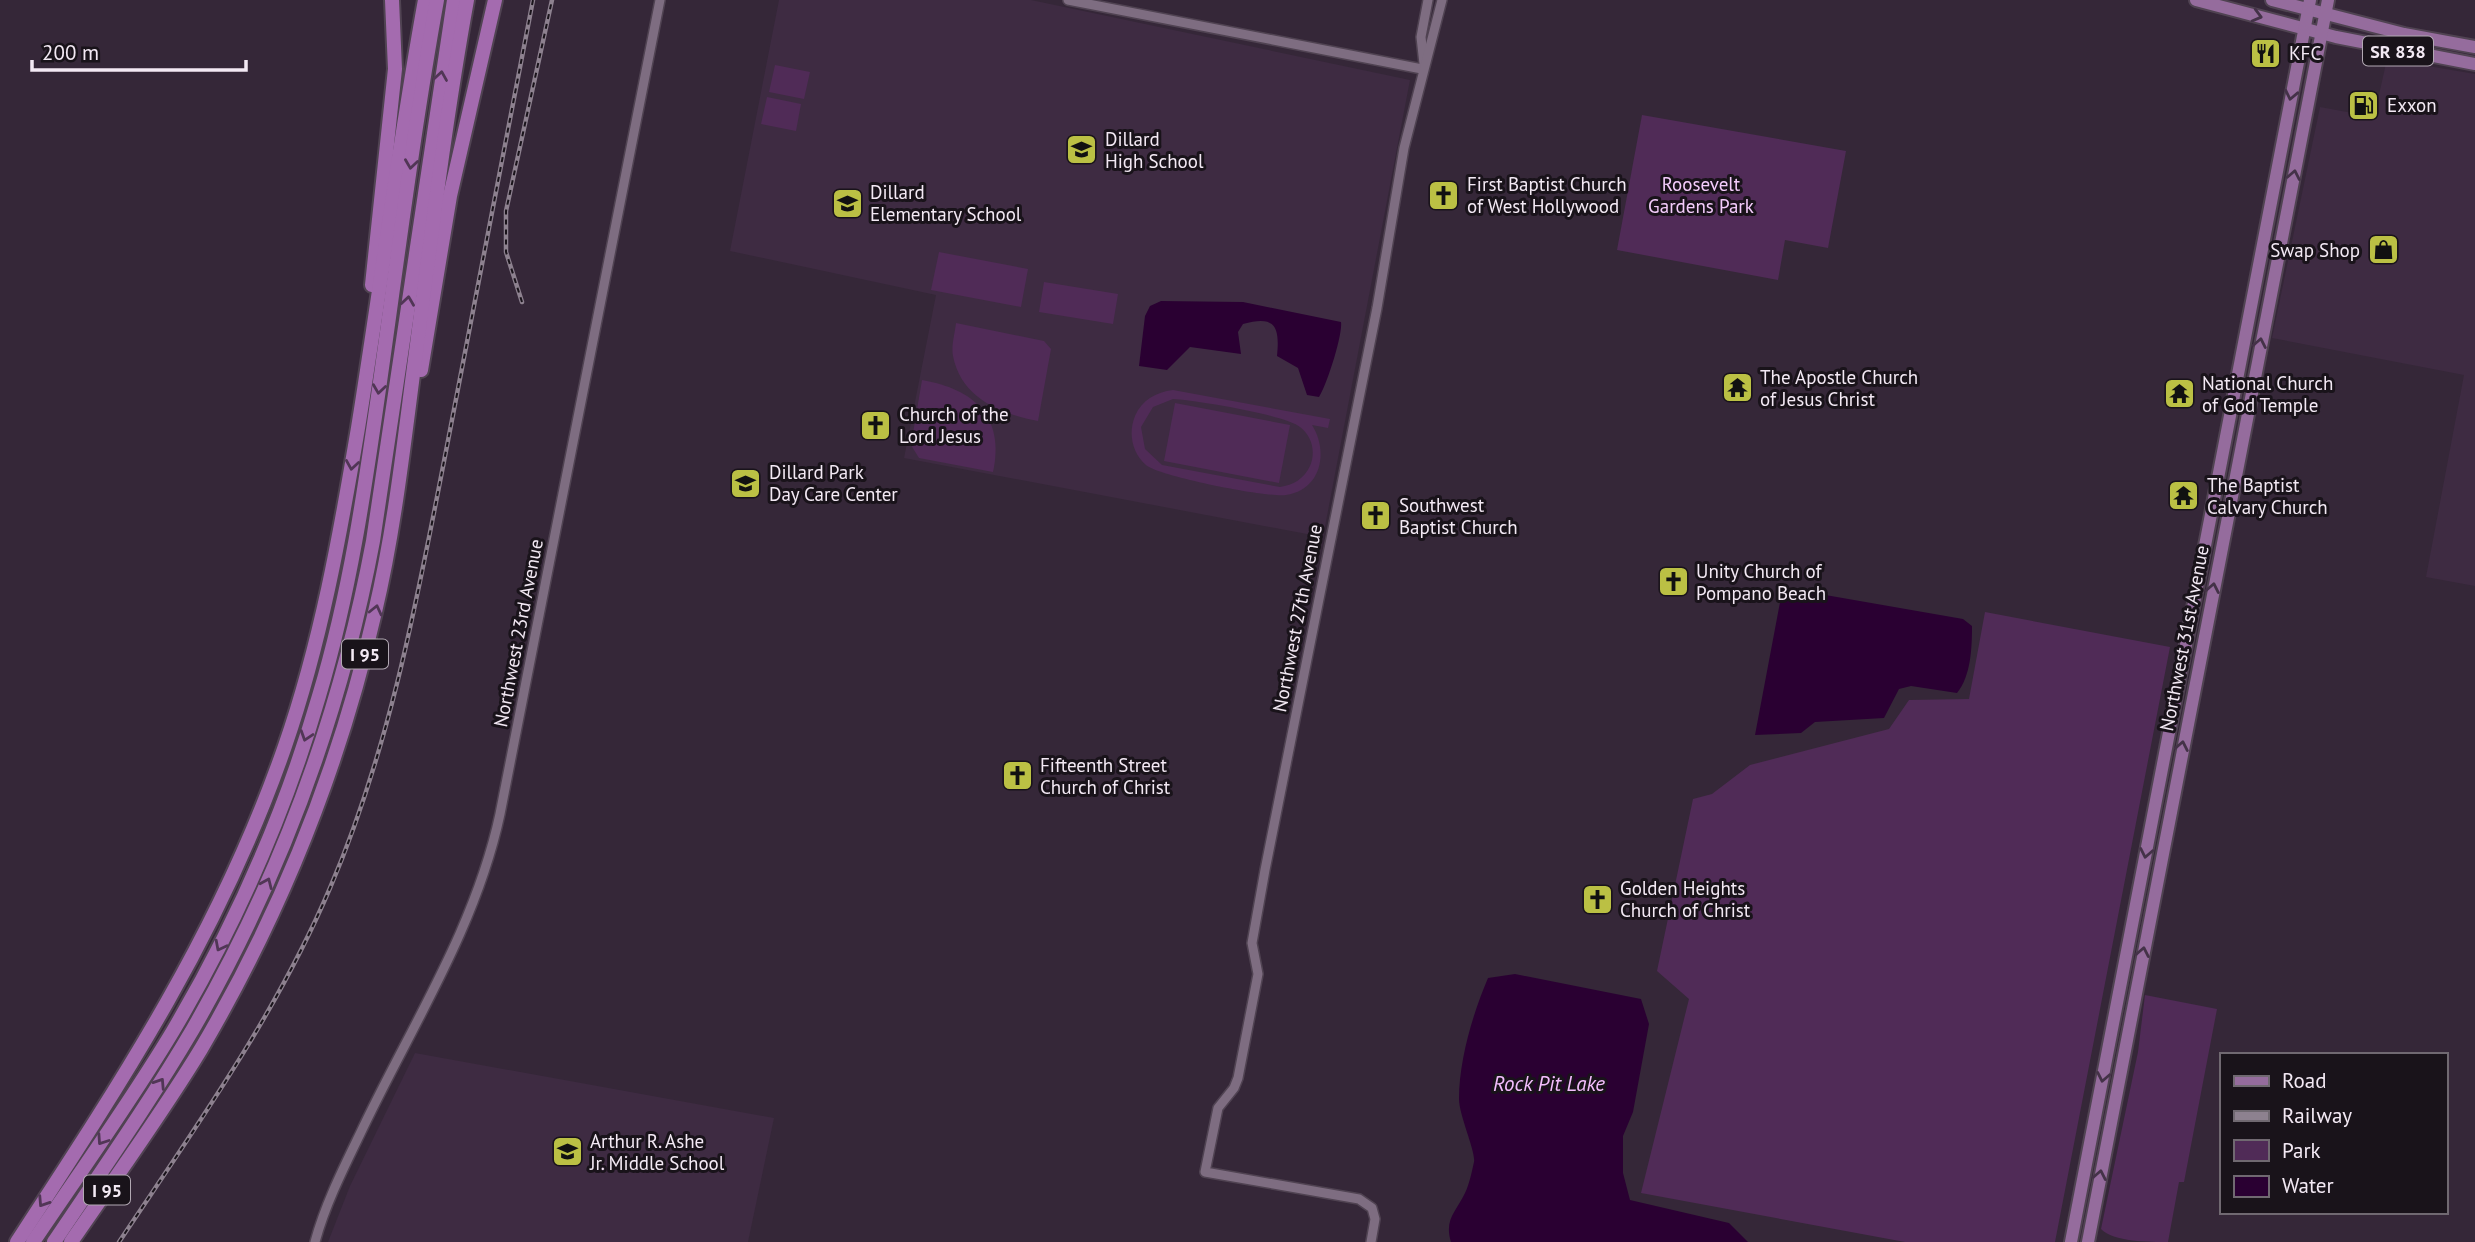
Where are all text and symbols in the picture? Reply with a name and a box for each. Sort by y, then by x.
one-way arrow [2251,8,2263,22]
scale bar [32,28,245,72]
restaurant icon: KFC [2249,36,2283,70]
road number: SR 838 [2363,36,2433,66]
text: 200 m [42,39,99,66]
place label: KFC [2289,41,2321,65]
one-way arrow [433,70,448,82]
fuel station icon: Exxon [2347,88,2381,122]
one-way arrow [2285,89,2300,101]
place label: Exxon [2387,93,2437,117]
place label: Dillard High School [1105,127,1204,173]
school or university icon: Dillard High School [1065,133,1099,167]
one-way arrow [403,158,418,170]
one-way arrow [2286,169,2301,181]
place label: First Baptist Church of West Hollywood [1467,172,1627,218]
park label: Roosevelt Gardens Park [1648,172,1754,218]
church icon: First Baptist Church of West Hollywood [1427,178,1461,212]
place label: Dillard Elementary School [870,180,1022,226]
school or university icon: Dillard Elementary School [830,186,864,220]
shop icon: Swap Shop [2366,233,2400,267]
place label: Swap Shop [2270,238,2360,262]
one-way arrow [400,295,415,307]
one-way arrow [2252,337,2267,349]
place label: The Apostle Church of Jesus Christ [1760,365,1918,411]
temple icon: The Apostle Church of Jesus Christ [1720,371,1754,405]
place label: National Church of God Temple [2202,371,2333,417]
temple icon: National Church of God Temple [2162,377,2196,411]
one-way arrow [371,383,386,395]
place label: Church of the Lord Jesus [899,402,1009,448]
church icon: Church of the Lord Jesus [859,408,893,442]
one-way arrow [345,459,360,471]
place label: Dillard Park Day Care Center [769,460,898,506]
school or university icon: Dillard Park Day Care Center [729,466,763,500]
place label: The Baptist Calvary Church [2207,473,2328,519]
temple icon: The Baptist Calvary Church [2167,479,2201,513]
place label: Southwest Baptist Church [1399,493,1518,539]
church icon: Southwest Baptist Church [1359,499,1393,533]
street label: Northwest 27th Avenue [1267,522,1327,714]
street label: Northwest 23rd Avenue [488,537,548,729]
street label: Northwest 31st Avenue [2154,543,2214,733]
place label: Unity Church of Pompano Beach [1696,559,1826,605]
church icon: Unity Church of Pompano Beach [1656,565,1690,599]
one-way arrow [2204,582,2219,594]
one-way arrow [367,605,382,617]
road number: I 95 [342,640,388,668]
one-way arrow [300,730,315,742]
one-way arrow [2174,740,2189,752]
place label: Fifteenth Street Church of Christ [1040,753,1171,799]
church icon: Fifteenth Street Church of Christ [1000,759,1034,793]
one-way arrow [2139,847,2154,859]
place label: Golden Heights Church of Christ [1620,876,1751,922]
one-way arrow [259,878,273,890]
church icon: Golden Heights Church of Christ [1580,882,1614,916]
one-way arrow [214,939,228,951]
one-way arrow [2135,946,2150,957]
legend [2220,1053,2447,1214]
text: Road [2282,1067,2326,1094]
water label: Rock Pit Lake [1493,1070,1605,1097]
one-way arrow [2096,1071,2111,1083]
one-way arrow [151,1078,164,1091]
text: Railway [2282,1102,2352,1129]
place label: Arthur R. Ashe Jr. Middle School [589,1129,725,1175]
one-way arrow [98,1132,110,1145]
school or university icon: Arthur R. Ashe Jr. Middle School [550,1135,584,1169]
text: Park [2282,1137,2321,1164]
one-way arrow [2092,1169,2107,1181]
text: Water [2282,1172,2334,1199]
road number: I 95 [84,1176,130,1204]
one-way arrow [39,1194,51,1207]

